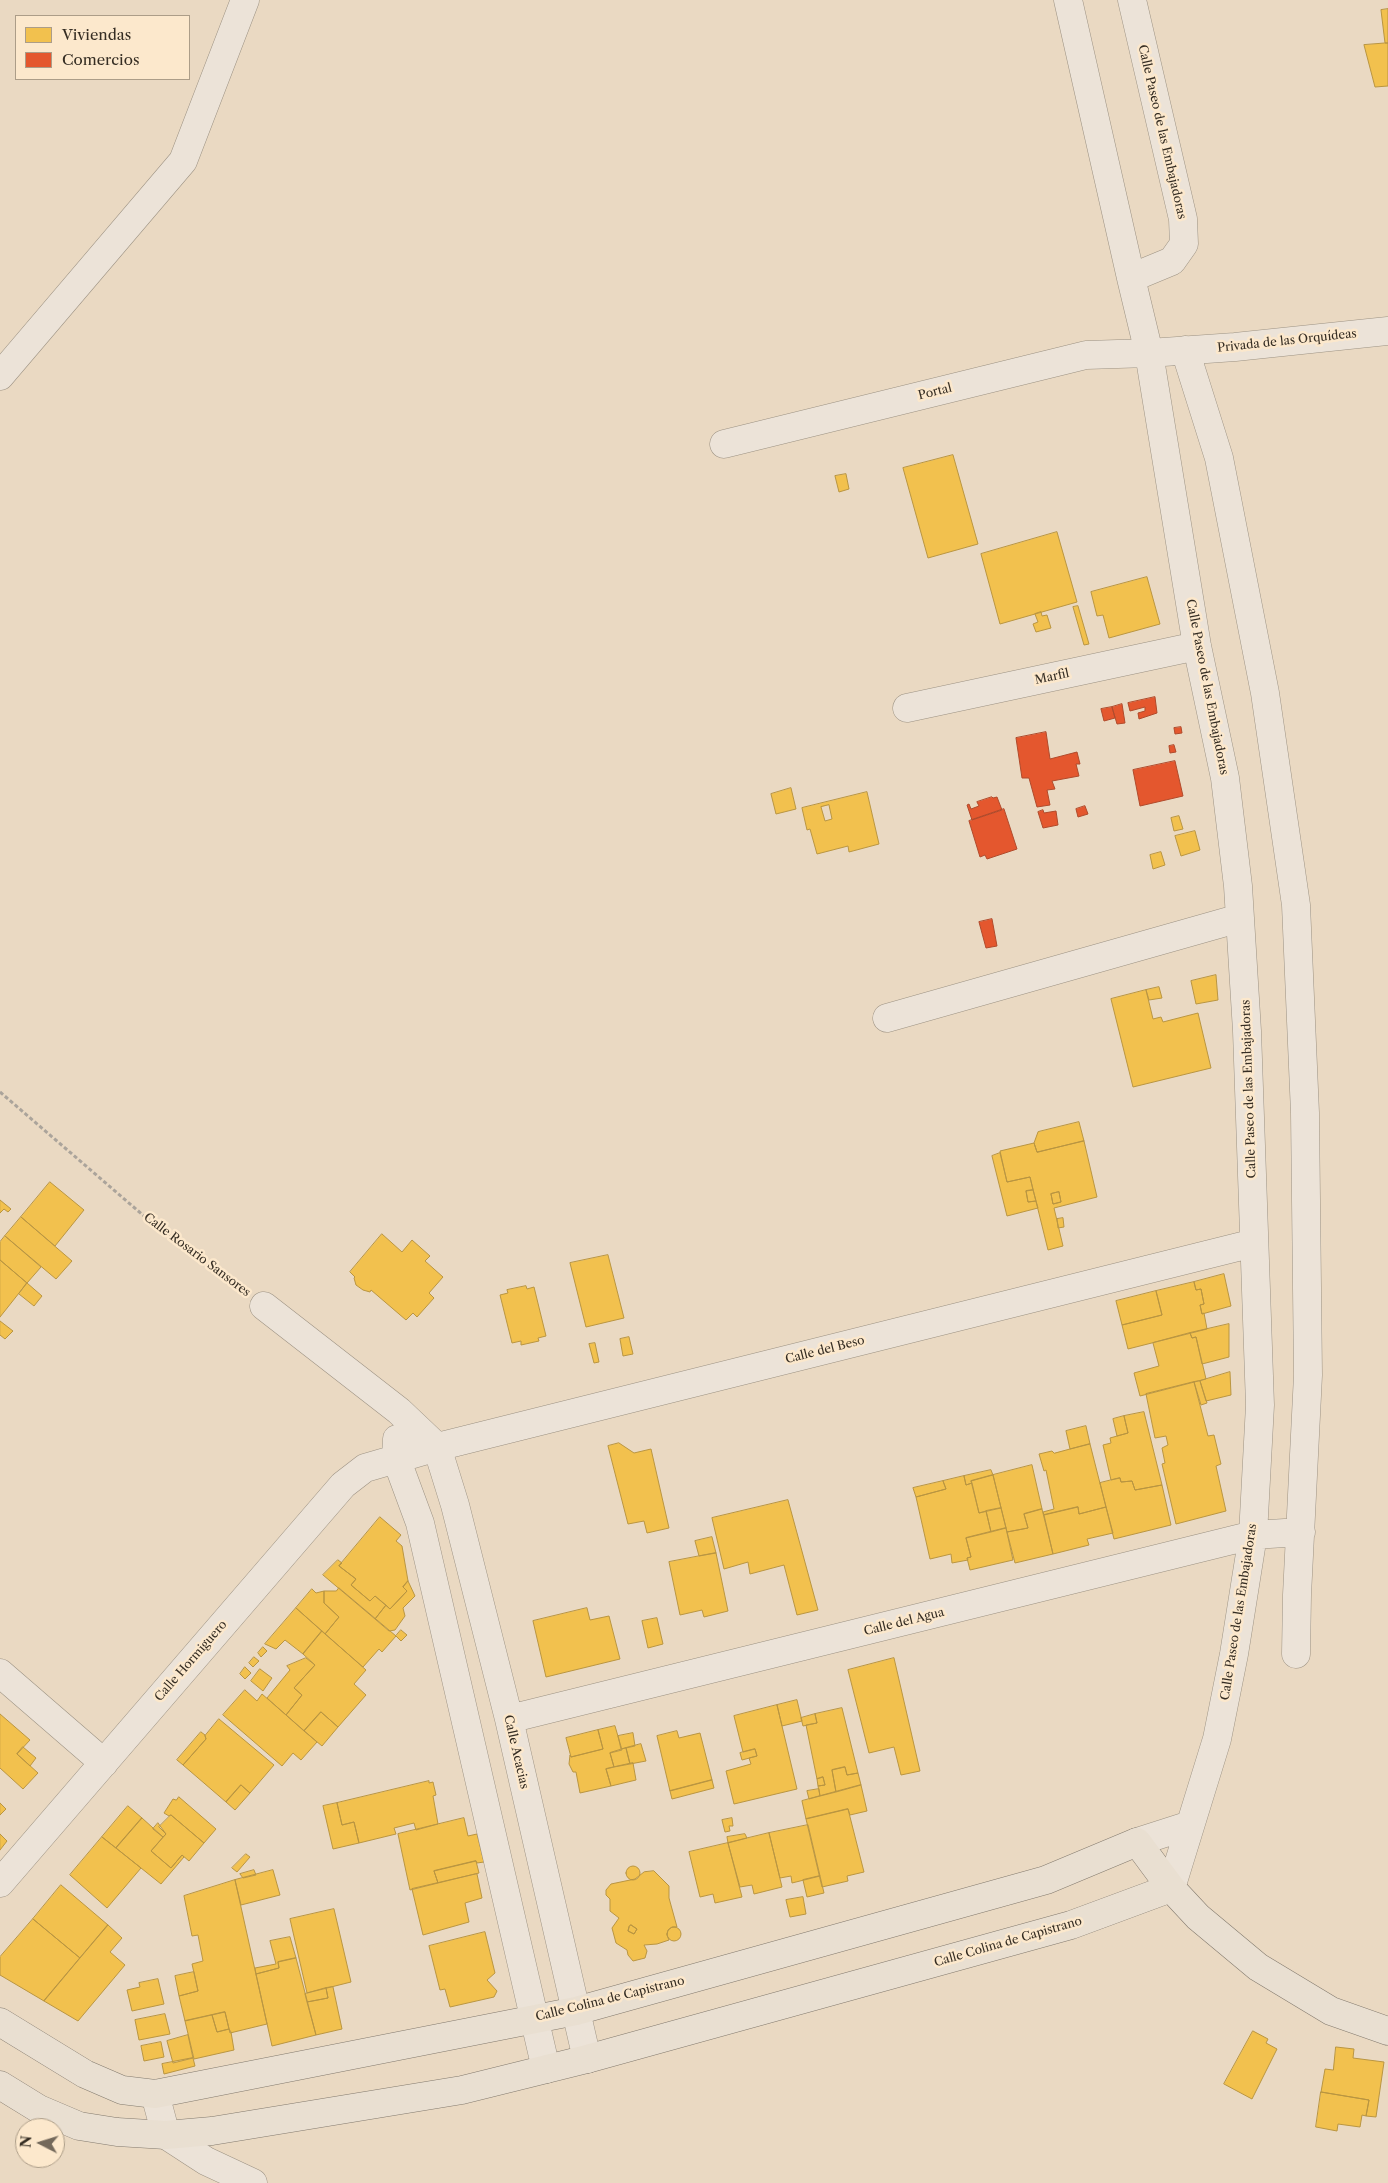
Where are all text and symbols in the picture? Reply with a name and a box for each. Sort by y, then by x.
legend [15,15,190,80]
text: Viviendas [62,25,131,44]
street label: Calle Paseo de las Embajadoras [1135,43,1189,221]
text: Comercios [62,50,139,69]
street label: Privada de las Orquídeas [1217,327,1357,355]
street label: Portal [917,381,953,403]
street label: Calle Paseo de las Embajadoras [1183,598,1231,776]
street label: Marfil [1034,666,1070,688]
street label: Calle Paseo de las Embajadoras [1239,999,1259,1179]
street label: Calle Rosario Sansores [141,1210,253,1300]
street label: Calle del Beso [784,1333,866,1367]
street label: Calle Paseo de las Embajadoras [1218,1523,1260,1701]
street label: Calle del Agua [862,1605,946,1639]
street label: Calle Hormiguero [152,1618,230,1704]
street label: Calle Acacias [500,1714,532,1790]
street label: Calle Colina de Capistrano [933,1914,1083,1970]
street label: Calle Colina de Capistrano [534,1974,686,2024]
north arrow [15,2118,65,2168]
text: N [17,2135,36,2149]

